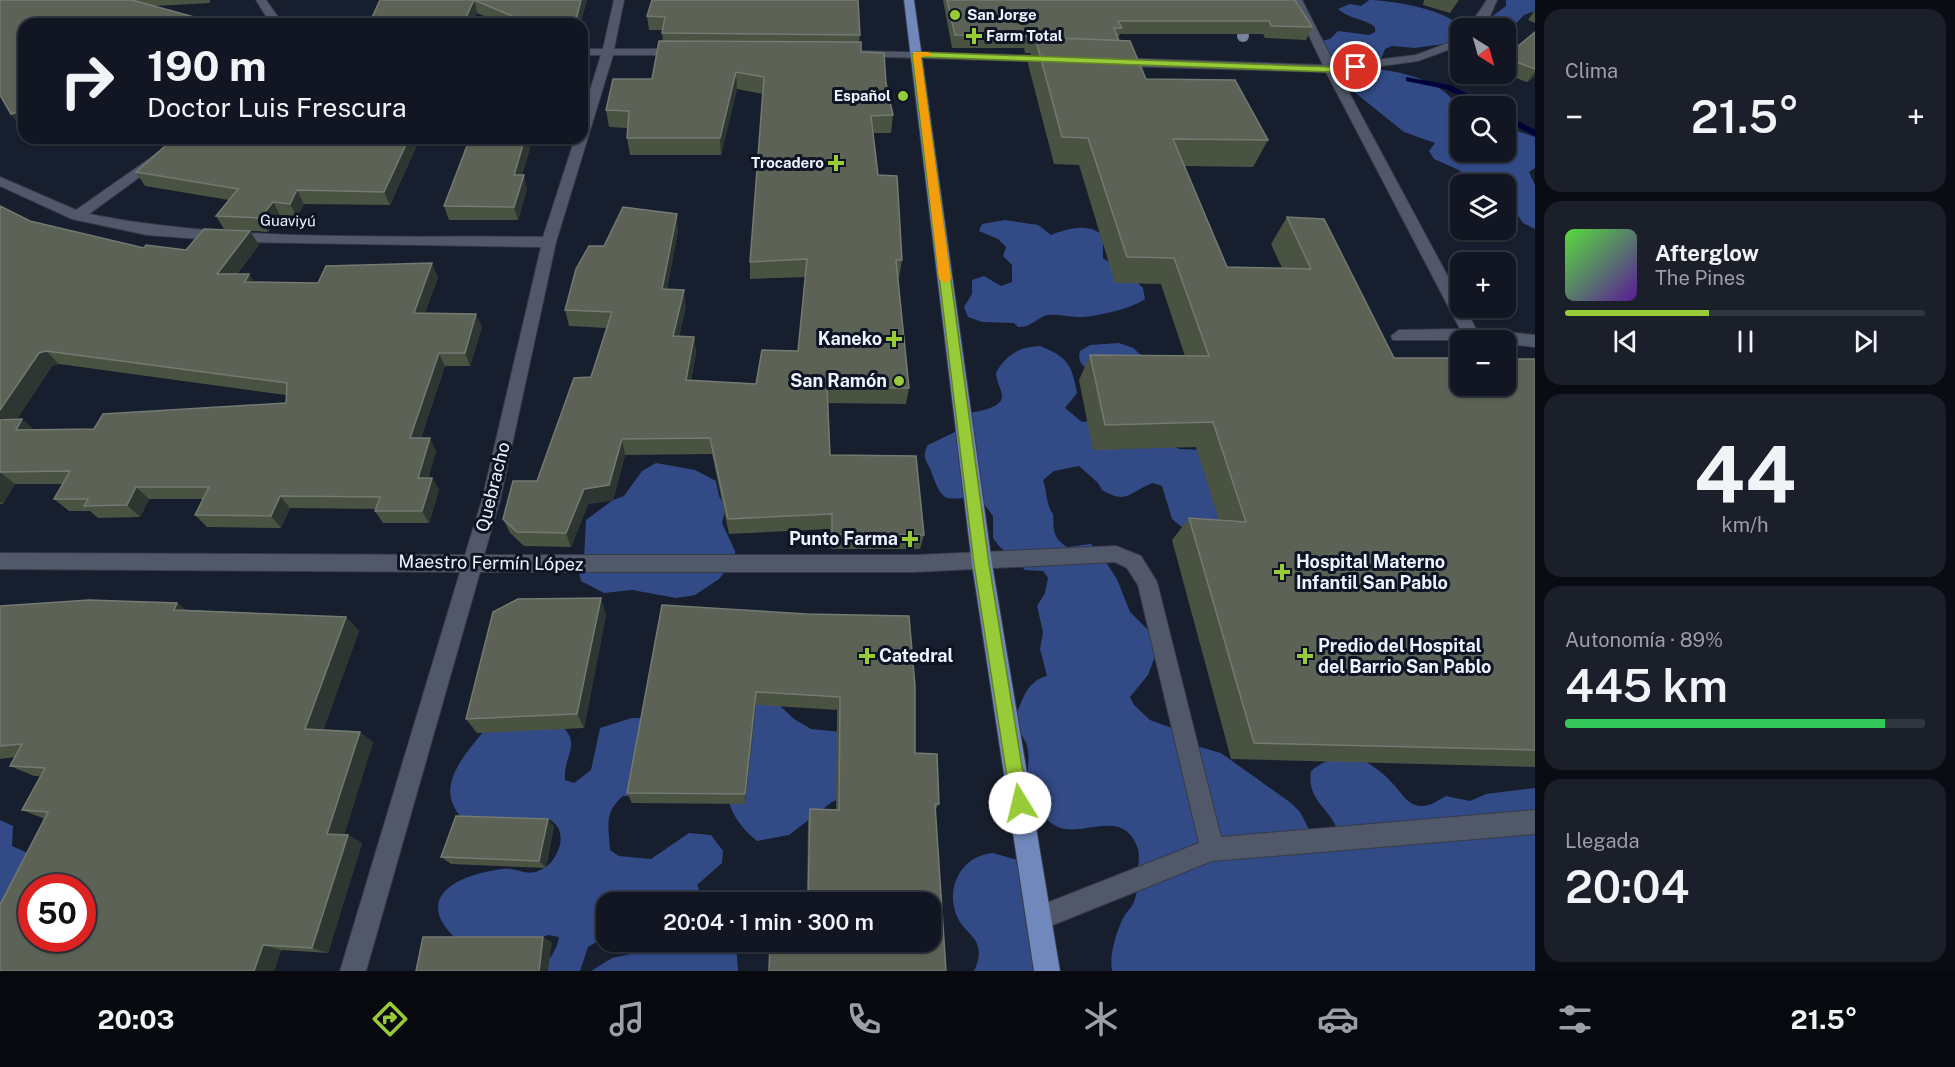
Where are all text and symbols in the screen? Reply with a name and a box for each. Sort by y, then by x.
place label: San Jorge [967,6,1037,23]
marker: San Jorge [948,8,962,22]
north arrow [1450,18,1516,84]
map controls [1450,18,1516,396]
place label: Farm Total [986,27,1063,44]
marker: Farm Total [967,29,981,43]
text: 190 m [147,41,267,90]
pin [1330,41,1381,92]
icon: right [48,42,126,120]
icon: arrive [1339,50,1372,83]
text: Clima [1565,59,1618,83]
place label: Español [834,87,891,104]
marker: Español [896,89,910,103]
text: 21.5° [1691,90,1799,143]
text: Doctor Luis Frescura [147,91,407,123]
button: search [1450,96,1516,162]
text: − [1565,98,1583,136]
text: + [1907,98,1925,136]
place label: Trocadero [751,154,824,171]
marker: Trocadero [829,156,843,170]
button: layers [1450,174,1516,240]
street label: Guaviyú [260,212,316,229]
text: Afterglow [1655,240,1759,266]
button: + [1450,252,1516,318]
text: The Pines [1655,266,1745,290]
icon: previous [1609,325,1642,358]
icon: pause [1729,325,1762,358]
icon: next [1849,325,1882,358]
place label: Kaneko [818,328,882,349]
button: − [1450,330,1516,396]
marker: Kaneko [887,332,901,346]
place label: San Ramón [790,370,887,391]
marker: San Ramón [892,374,906,388]
text: 44 [1694,428,1796,520]
street label: Quebracho [471,440,514,534]
text: km/h [1721,513,1769,537]
place label: Punto Farma [789,528,898,549]
marker: Punto Farma [903,532,917,546]
street label: Maestro Fermín López [398,550,584,575]
place label: Hospital Materno Infantil San Pablo [1296,551,1448,593]
marker: Hospital Materno Infantil San Pablo [1273,563,1291,581]
text: Autonomía · 89% [1565,628,1723,652]
place label: Predio del Hospital del Barrio San Pablo [1318,635,1491,677]
place label: Catedral [879,645,954,666]
marker: Predio del Hospital del Barrio San Pablo [1296,647,1314,665]
marker: Catedral [860,649,874,663]
text: 445 km [1565,659,1728,712]
position arrow [988,771,1052,835]
text: Llegada [1565,829,1640,853]
text: 20:04 [1565,860,1690,913]
speed limit sign: 50 [18,874,96,952]
text: 20:04 · 1 min · 300 m [663,909,874,935]
icon: directions [369,998,411,1040]
icon: music [606,998,648,1040]
icon: phone [843,998,885,1040]
icon: climate [1080,998,1122,1040]
icon: car [1317,998,1359,1040]
icon: filters [1554,998,1596,1040]
text: 20:03 [97,1003,175,1035]
text: 21.5° [1791,1003,1858,1035]

